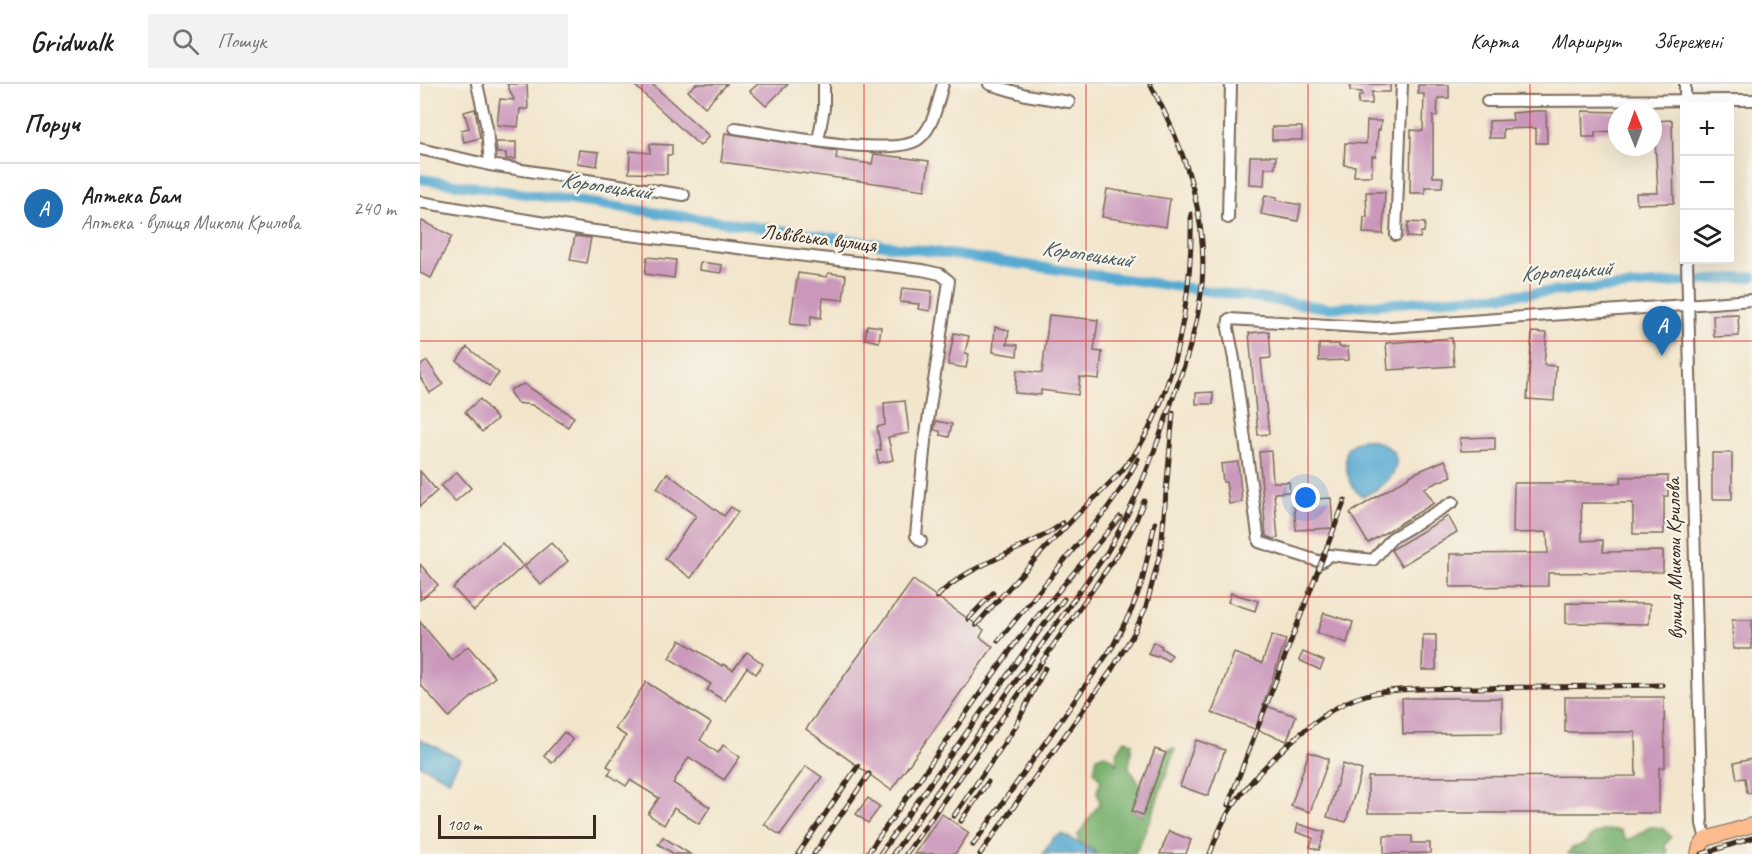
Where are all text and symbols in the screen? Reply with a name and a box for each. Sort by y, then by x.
search box [148,14,568,68]
text: Gridwalk [30,24,112,59]
icon: search [169,25,202,58]
text: Пошук [217,27,266,55]
text: Карта [1470,28,1518,54]
text: Маршрут [1551,28,1621,54]
text: Збережені [1654,28,1722,54]
north arrow [1608,102,1662,156]
map controls [1680,102,1734,264]
button: + [1680,102,1734,156]
text: Поруч [24,107,80,140]
button: − [1680,156,1734,210]
water label: Коропецький [559,166,658,207]
text: Аптека Бам [81,182,181,210]
text: A [38,196,49,221]
text: 240 m [353,196,396,221]
text: Аптека · вулиця Миколи Крилова [81,210,300,235]
button: layers [1680,210,1734,264]
street label: Львівська вулиця [760,218,879,258]
water label: Коропецький [1040,234,1139,275]
water label: Коропецький [1520,254,1617,288]
pin: A [1642,306,1682,356]
street label: вулиця Миколи Крилова [1660,475,1688,640]
your location [1291,483,1320,512]
scale bar [438,812,596,840]
text: 100 m [447,815,481,835]

